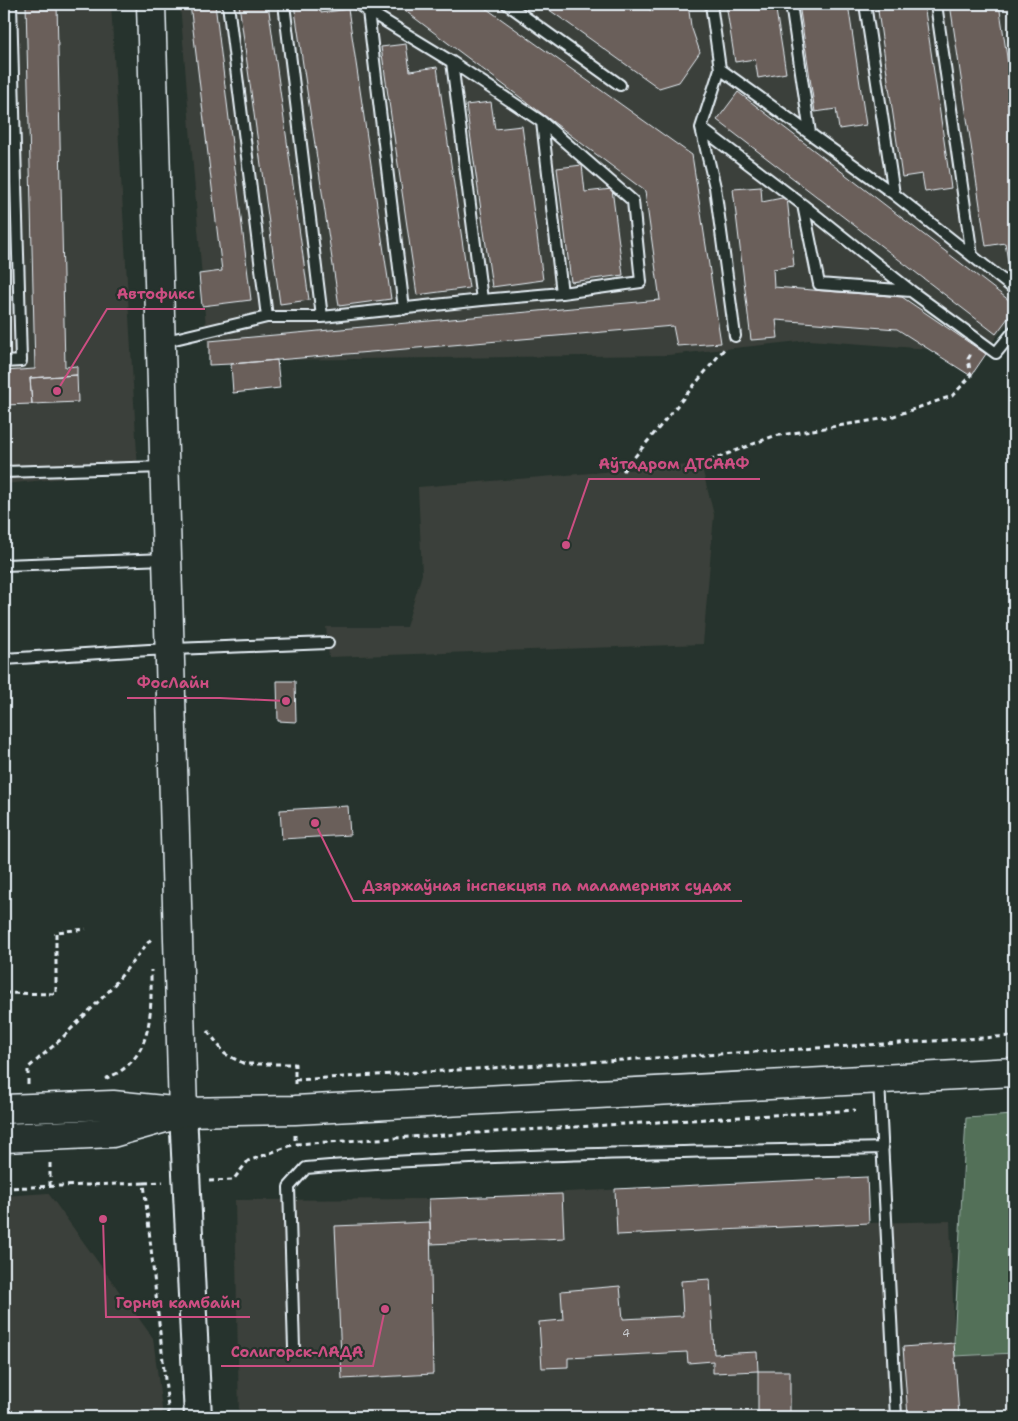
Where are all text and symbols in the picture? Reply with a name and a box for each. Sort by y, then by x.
callout: Автофикс [107,279,205,309]
text: Автофикс [117,284,195,304]
callout: Аўтадром ДТСААФ [589,449,760,479]
text: Аўтадром ДТСААФ [599,454,750,474]
callout: ФосЛайн [127,668,220,698]
text: ФосЛайн [137,673,209,693]
callout: Дзяржаўная інспекцыя па маламерных судах [353,871,742,901]
text: Дзяржаўная інспекцыя па маламерных судах [363,876,732,896]
callout: Горны камбайн [106,1287,250,1317]
text: Горны камбайн [116,1293,240,1313]
house number: 4 [622,1326,630,1341]
callout: Солигорск-ЛАДА [221,1336,373,1366]
text: Солигорск-ЛАДА [231,1342,364,1362]

